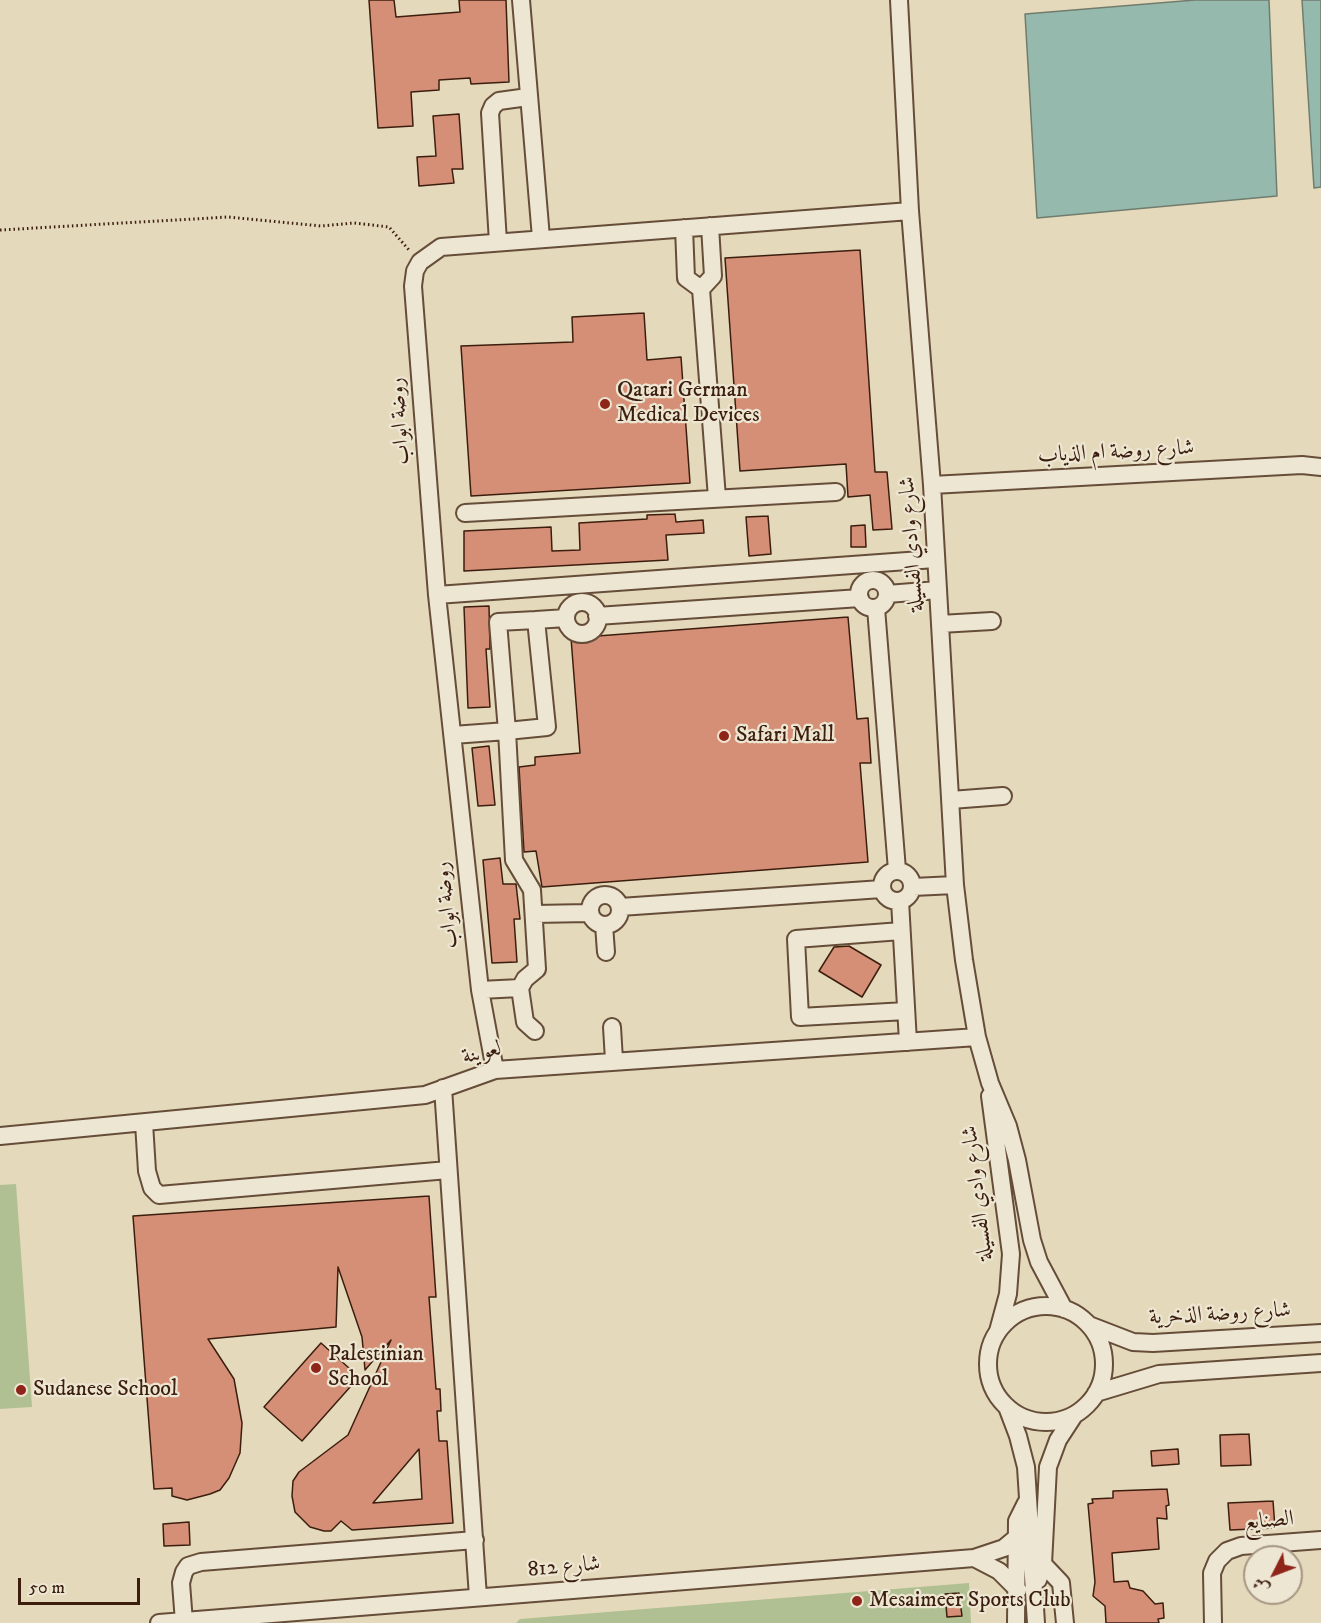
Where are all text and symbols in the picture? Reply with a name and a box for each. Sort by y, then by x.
street label: روضة ابواب [385,376,417,466]
place label: Qatari German Medical Devices [617,378,759,430]
marker: Qatari German Medical Devices [598,397,612,411]
street label: شارع روضة ام الذياب [1037,436,1195,470]
street label: شارع وادي الفسيلة [895,475,931,613]
place label: Safari Mall [736,723,834,749]
marker: Safari Mall [717,729,731,743]
street label: روضة ابواب [430,860,466,950]
street label: لعوينة [459,1036,505,1072]
street label: شارع وادي الفسيلة [958,1124,1000,1262]
street label: شارع روضة الذخرية [1148,1298,1292,1332]
place label: Palestinian School [328,1342,424,1394]
marker: Palestinian School [309,1361,323,1375]
place label: Sudanese School [33,1377,178,1403]
marker: Sudanese School [14,1383,28,1397]
street label: الصنايع [1243,1507,1295,1537]
north arrow [1243,1545,1303,1605]
street label: شارع 812 [527,1552,601,1584]
scale bar [21,1566,142,1604]
text: ش [1248,1573,1274,1598]
text: 50 m [29,1577,65,1599]
place label: Mesaimeer Sports Club [869,1588,1070,1614]
marker: Mesaimeer Sports Club [850,1594,864,1608]

